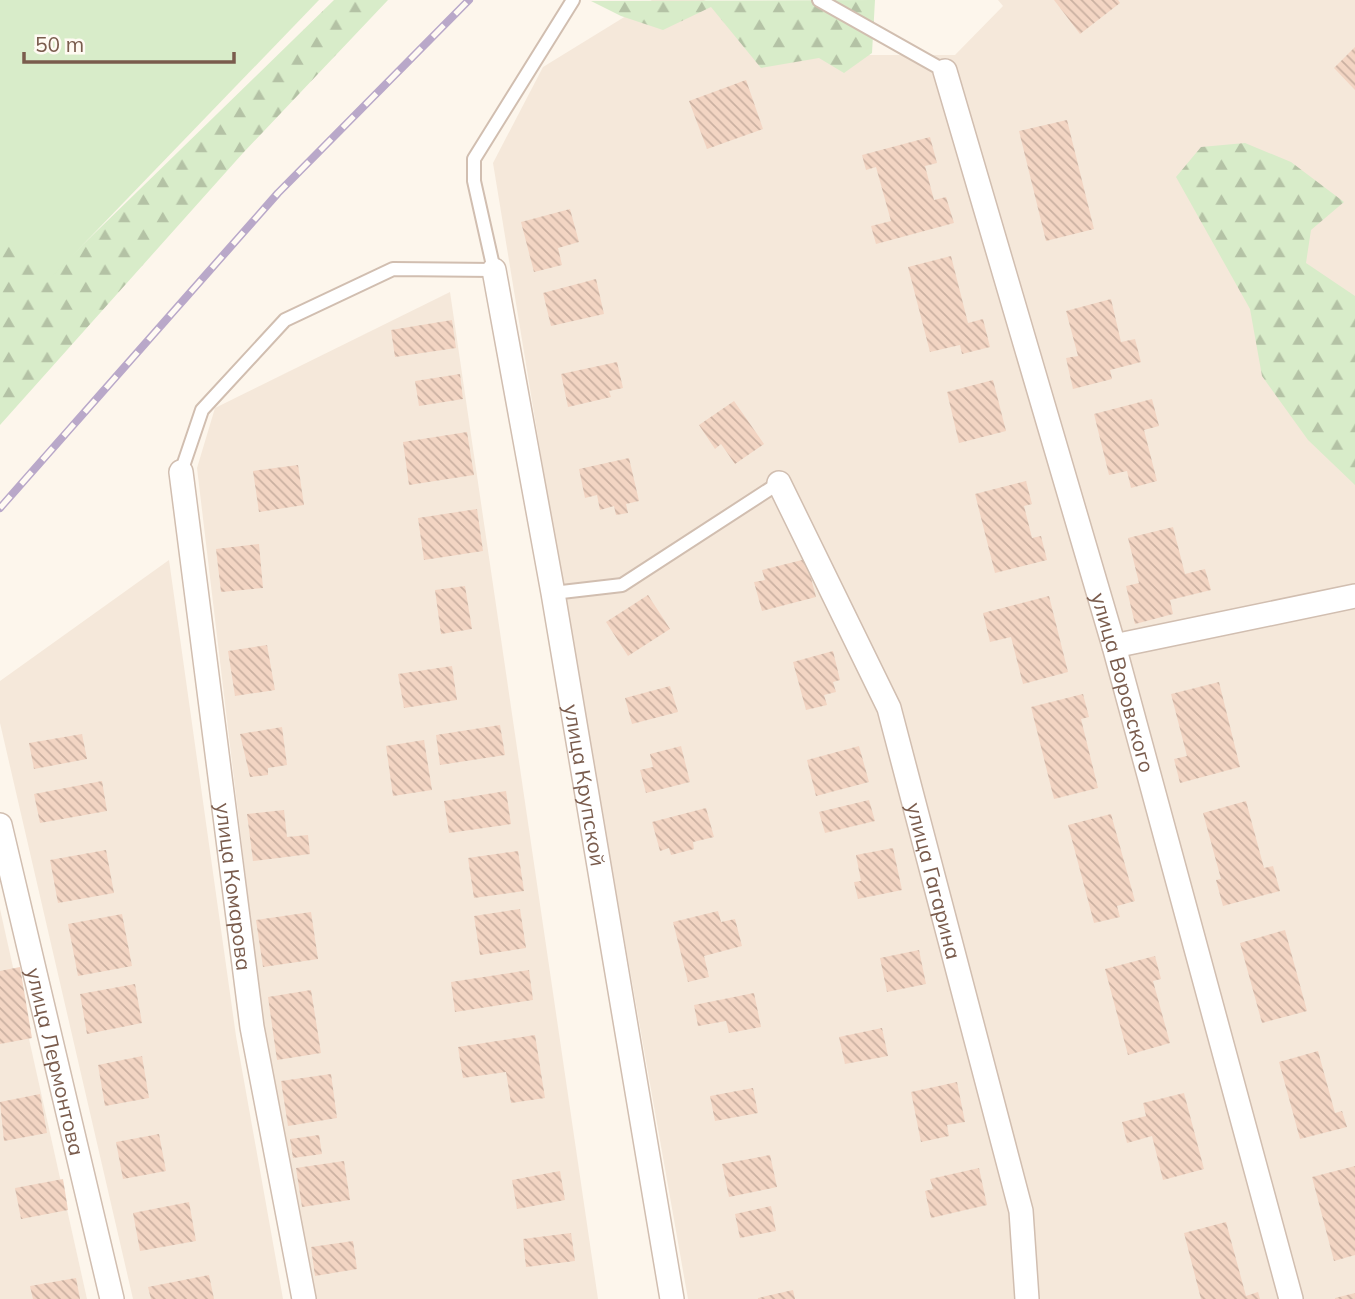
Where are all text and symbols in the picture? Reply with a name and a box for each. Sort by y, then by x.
scale bar [24,21,234,65]
text: 50 m [35,31,84,57]
street label: улица Воровского [1086,589,1161,775]
street label: улица Крупской [559,702,612,868]
street label: улица Гагарина [901,799,967,962]
street label: улица Комарова [210,801,258,972]
street label: улица Лермонтова [21,965,91,1158]

